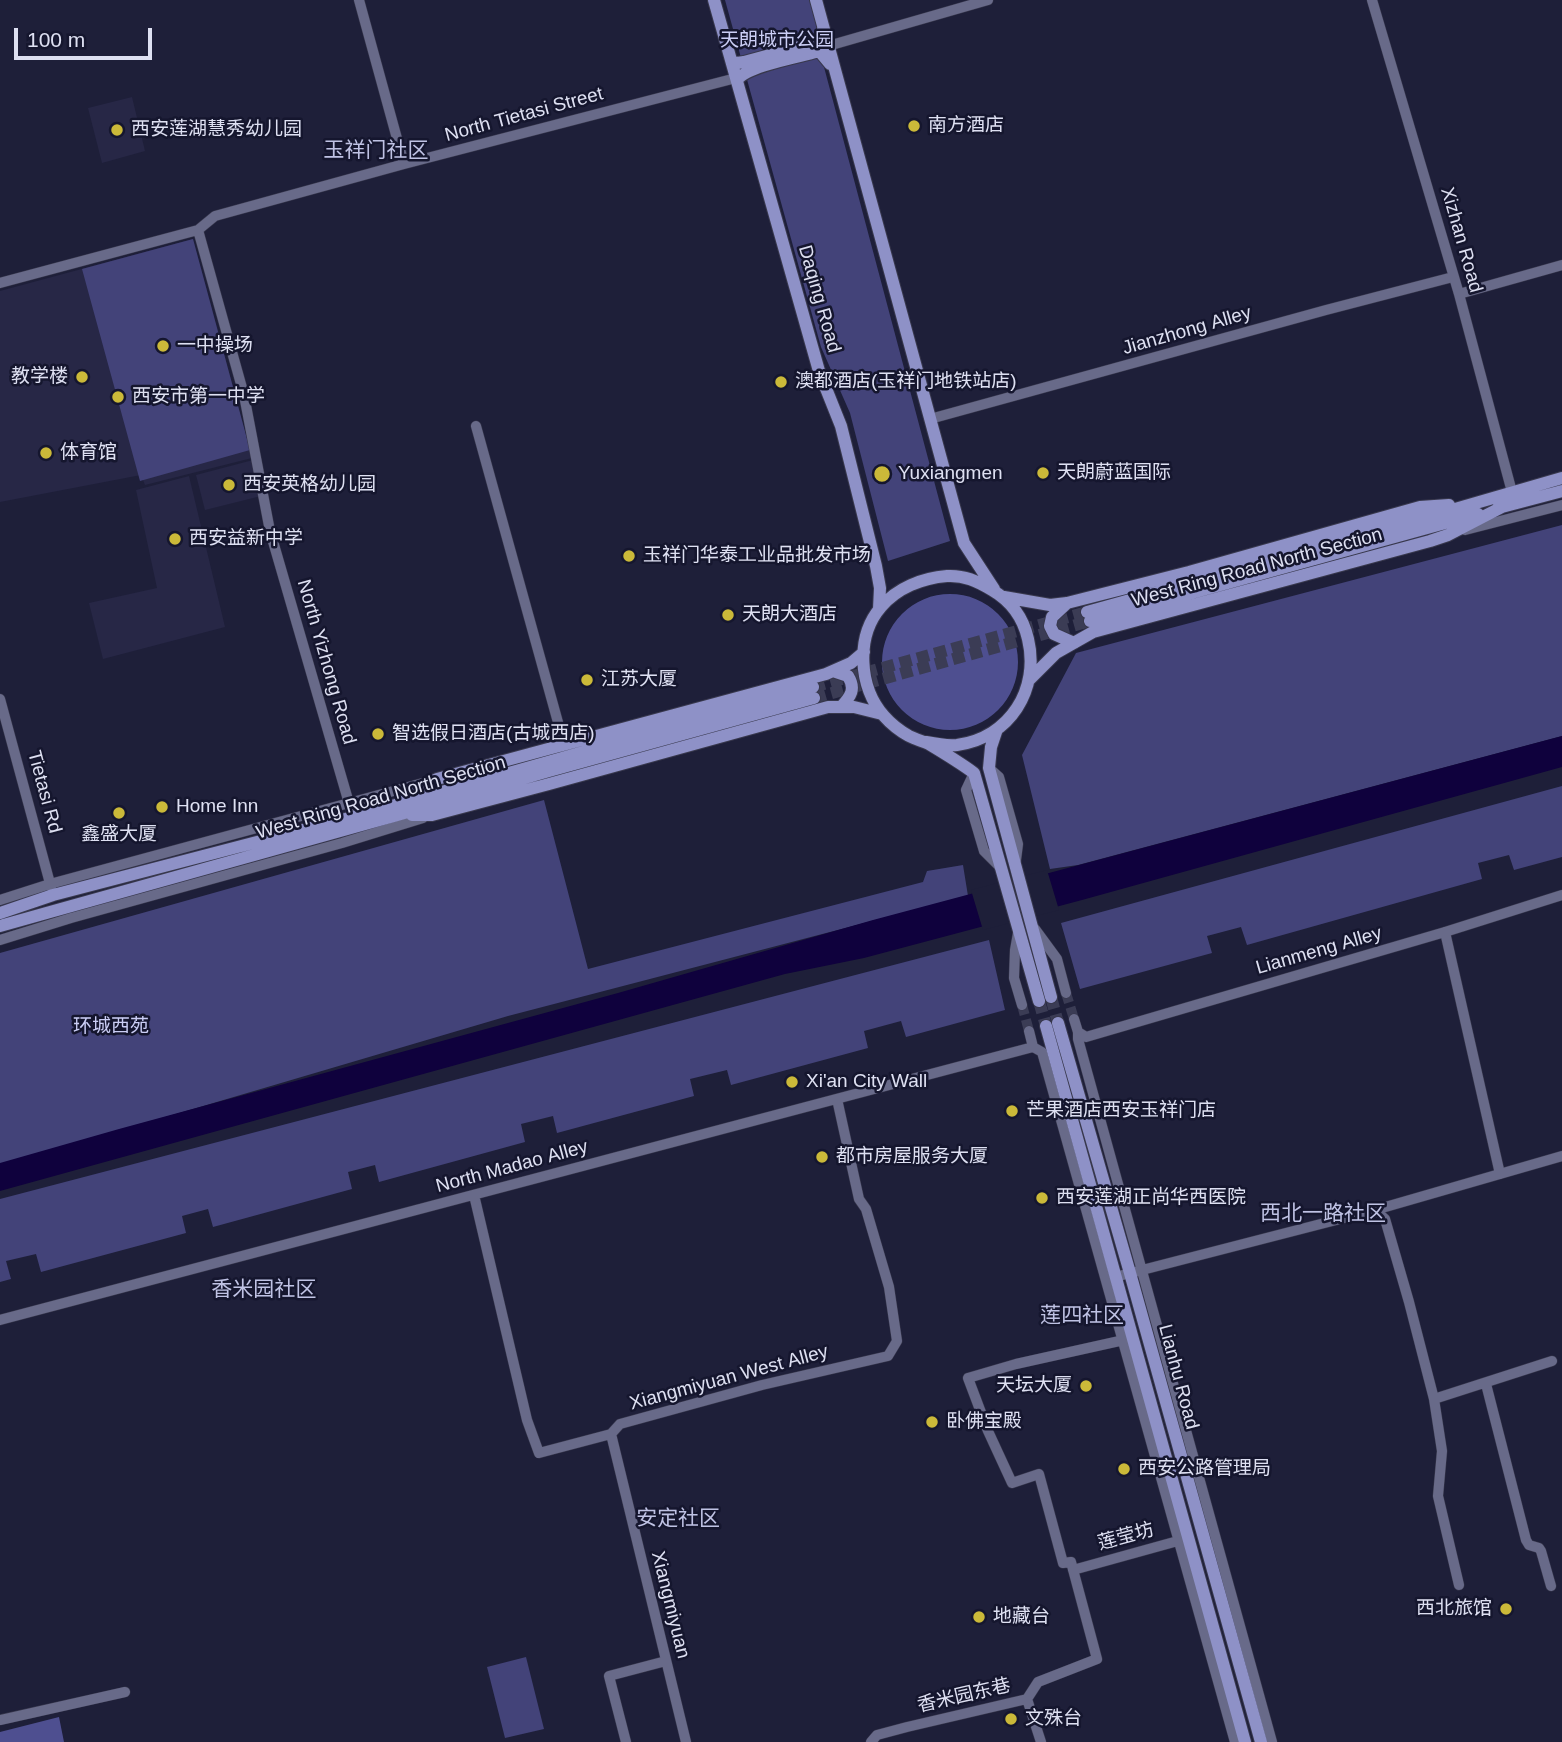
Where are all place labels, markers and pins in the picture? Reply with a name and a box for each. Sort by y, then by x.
place label: 南方酒店 [928,115,1004,137]
marker: 南方酒店 [906,118,922,134]
place label: 西安莲湖慧秀幼儿园 [131,119,302,141]
marker: 西安莲湖慧秀幼儿园 [109,122,125,138]
place label: 一中操场 [177,335,253,357]
marker: 一中操场 [155,338,171,354]
place label: 教学楼 [11,366,68,388]
marker: 教学楼 [74,369,90,385]
place label: 澳都酒店(玉祥门地铁站店) [795,371,1017,393]
marker: 澳都酒店(玉祥门地铁站店) [773,374,789,390]
place label: 西安市第一中学 [132,386,265,408]
marker: 西安市第一中学 [110,389,126,405]
place label: 体育馆 [60,442,117,464]
marker: 体育馆 [38,445,54,461]
place label: 天朗蔚蓝国际 [1057,462,1171,484]
place label: Yuxiangmen [898,463,1003,485]
marker: Yuxiangmen [872,464,892,484]
marker: 天朗蔚蓝国际 [1035,465,1051,481]
place label: 西安英格幼儿园 [243,474,376,496]
marker: 西安英格幼儿园 [221,477,237,493]
place label: 西安益新中学 [189,528,303,550]
marker: 西安益新中学 [167,531,183,547]
place label: 玉祥门华泰工业品批发市场 [643,545,871,567]
marker: 玉祥门华泰工业品批发市场 [621,548,637,564]
place label: 天朗大酒店 [742,604,837,626]
marker: 天朗大酒店 [720,607,736,623]
place label: 江苏大厦 [601,669,677,691]
marker: 江苏大厦 [579,672,595,688]
place label: 智选假日酒店(古城西店) [392,723,595,745]
marker: 智选假日酒店(古城西店) [370,726,386,742]
place label: Home Inn [176,796,258,818]
marker: Home Inn [154,799,170,815]
marker: 鑫盛大厦 [111,805,127,821]
place label: 鑫盛大厦 [81,824,157,846]
place label: Xi'an City Wall [806,1071,927,1093]
marker: Xi'an City Wall [784,1074,800,1090]
place label: 芒果酒店西安玉祥门店 [1026,1100,1216,1122]
marker: 芒果酒店西安玉祥门店 [1004,1103,1020,1119]
place label: 都市房屋服务大厦 [836,1146,988,1168]
marker: 都市房屋服务大厦 [814,1149,830,1165]
place label: 西安莲湖正尚华西医院 [1056,1187,1246,1209]
marker: 西安莲湖正尚华西医院 [1034,1190,1050,1206]
place label: 天坛大厦 [996,1375,1072,1397]
marker: 天坛大厦 [1078,1378,1094,1394]
place label: 卧佛宝殿 [946,1411,1022,1433]
marker: 卧佛宝殿 [924,1414,940,1430]
place label: 西安公路管理局 [1138,1458,1271,1480]
marker: 西安公路管理局 [1116,1461,1132,1477]
place label: 西北旅馆 [1416,1598,1492,1620]
marker: 西北旅馆 [1498,1601,1514,1617]
place label: 地藏台 [993,1606,1050,1628]
marker: 地藏台 [971,1609,987,1625]
place label: 文殊台 [1025,1708,1082,1730]
marker: 文殊台 [1003,1711,1019,1727]

